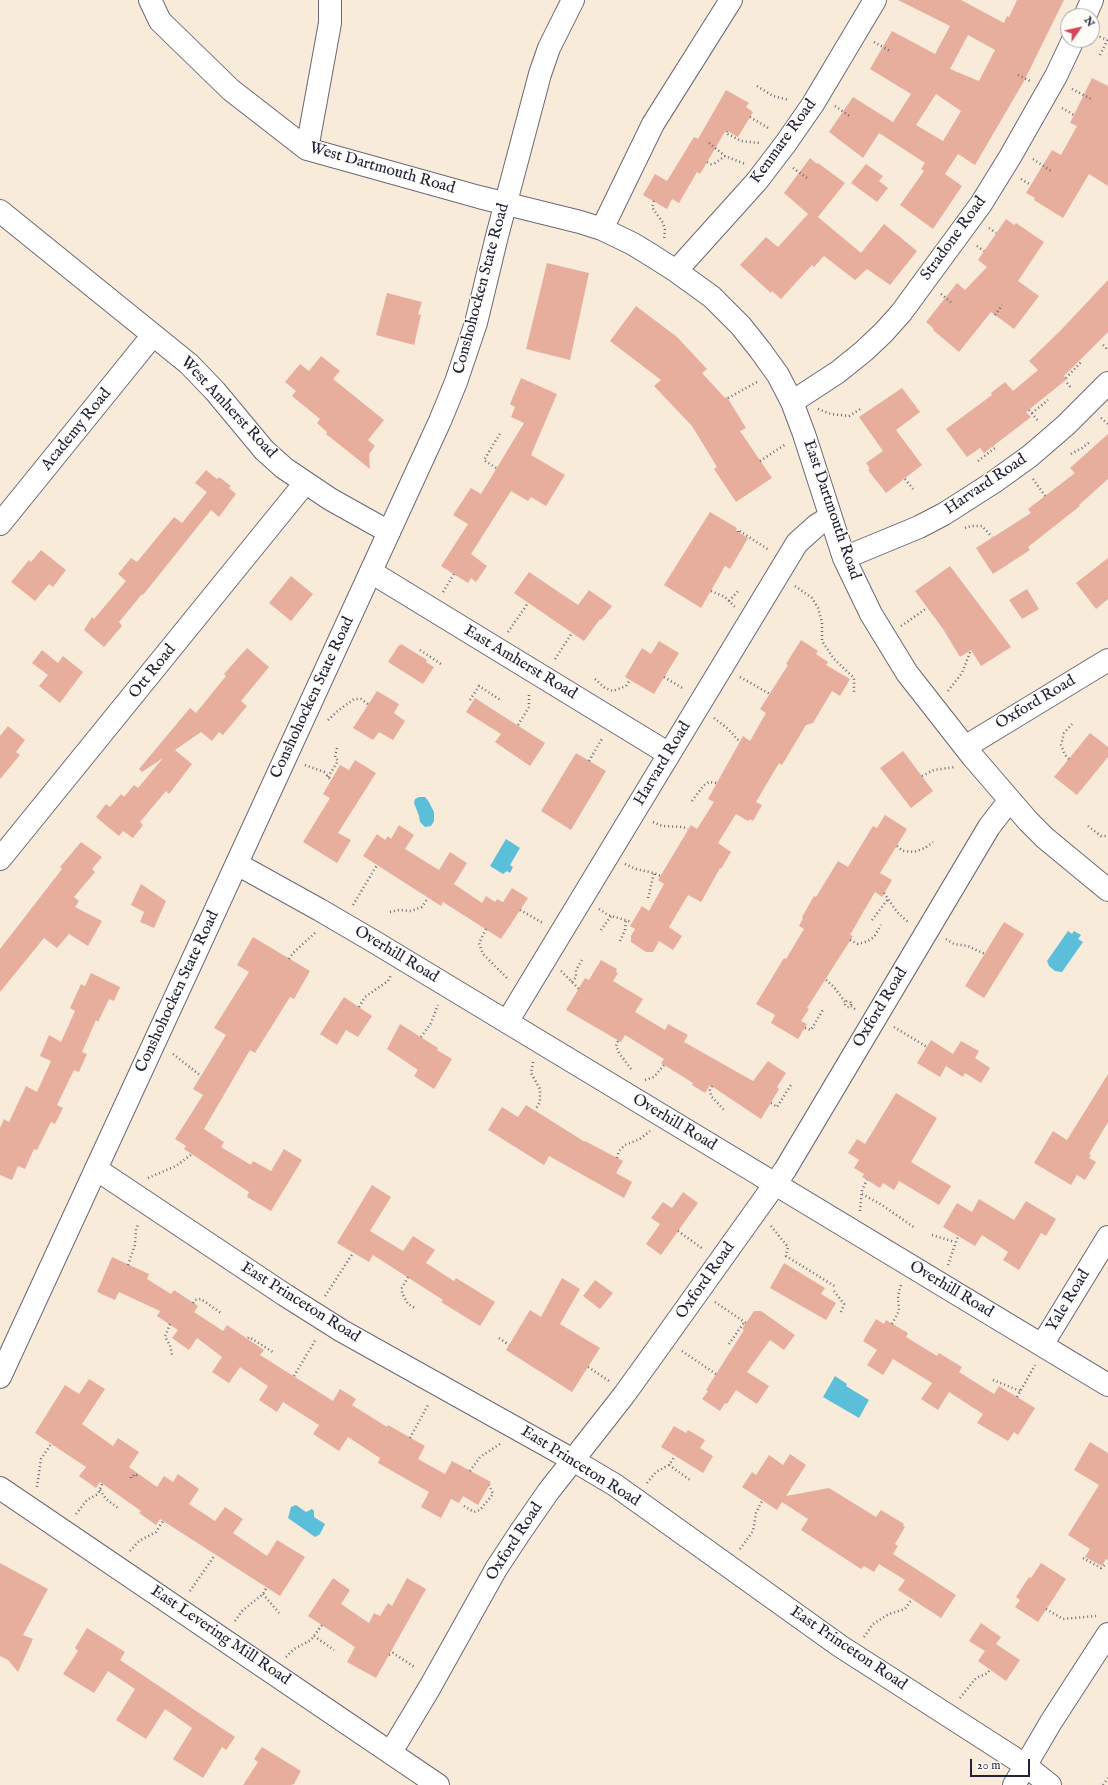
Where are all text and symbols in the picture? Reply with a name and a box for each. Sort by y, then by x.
north arrow [1060,8,1100,48]
text: N [1081,14,1098,30]
street label: Kenmare Road [747,96,821,188]
street label: West Dartmouth Road [307,139,457,199]
street label: Stradone Road [917,193,991,285]
street label: Conshohocken State Road [450,202,514,376]
street label: West Amherst Road [176,353,280,463]
street label: Academy Road [38,385,116,475]
street label: East Dartmouth Road [798,438,864,582]
street label: Harvard Road [941,451,1031,519]
street label: Conshohocken State Road [267,614,359,782]
street label: East Amherst Road [460,622,580,704]
street label: Ott Road [125,641,181,703]
street label: Oxford Road [993,672,1079,734]
street label: Harvard Road [630,719,696,809]
street label: Conshohocken State Road [132,908,224,1076]
street label: Overhill Road [350,922,442,988]
street label: Oxford Road [850,965,912,1051]
street label: Overhill Road [628,1090,720,1156]
street label: Oxford Road [672,1239,740,1323]
street label: Overhill Road [905,1257,997,1323]
street label: East Princeton Road [237,1259,363,1347]
street label: Yale Road [1043,1267,1095,1335]
street label: East Princeton Road [517,1423,643,1511]
street label: Oxford Road [483,1499,547,1585]
street label: East Levering Mill Road [146,1582,294,1690]
street label: East Princeton Road [786,1603,910,1695]
scale bar [972,1751,1032,1777]
text: 20 m [977,1758,1000,1773]

